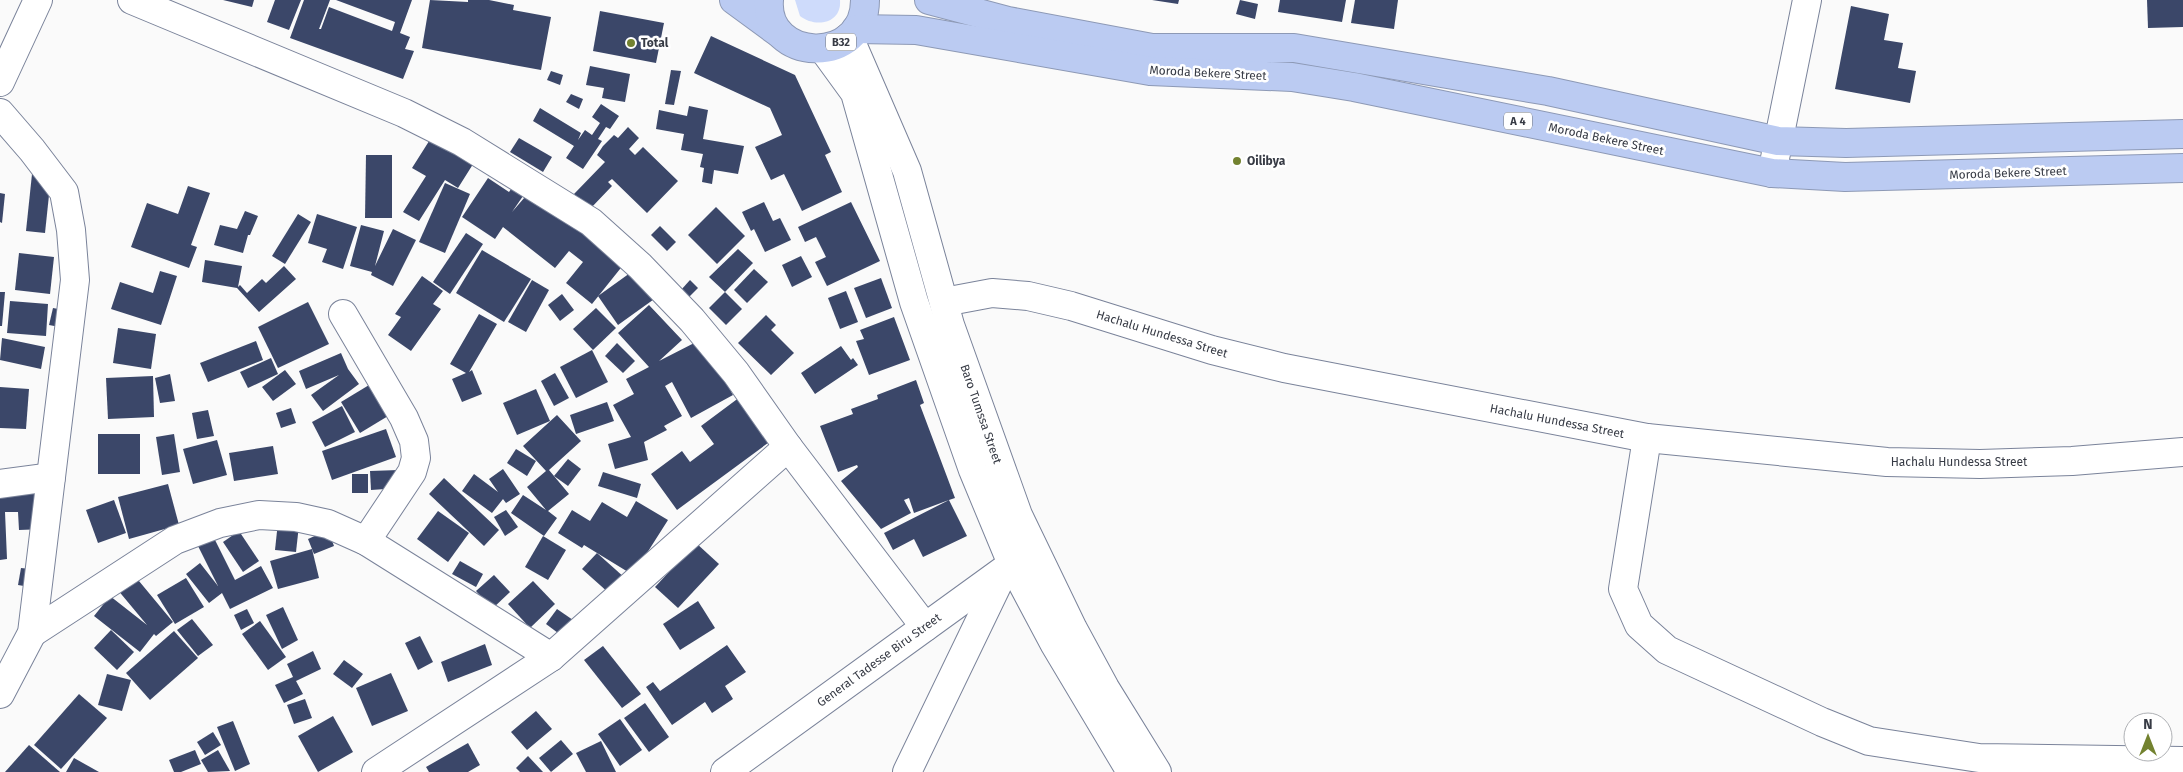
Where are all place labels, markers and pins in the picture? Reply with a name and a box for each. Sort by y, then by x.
place label: Total [641,36,669,50]
marker: Total [625,37,637,49]
place label: Oilibya [1247,154,1286,168]
marker: Oilibya [1231,155,1243,167]

